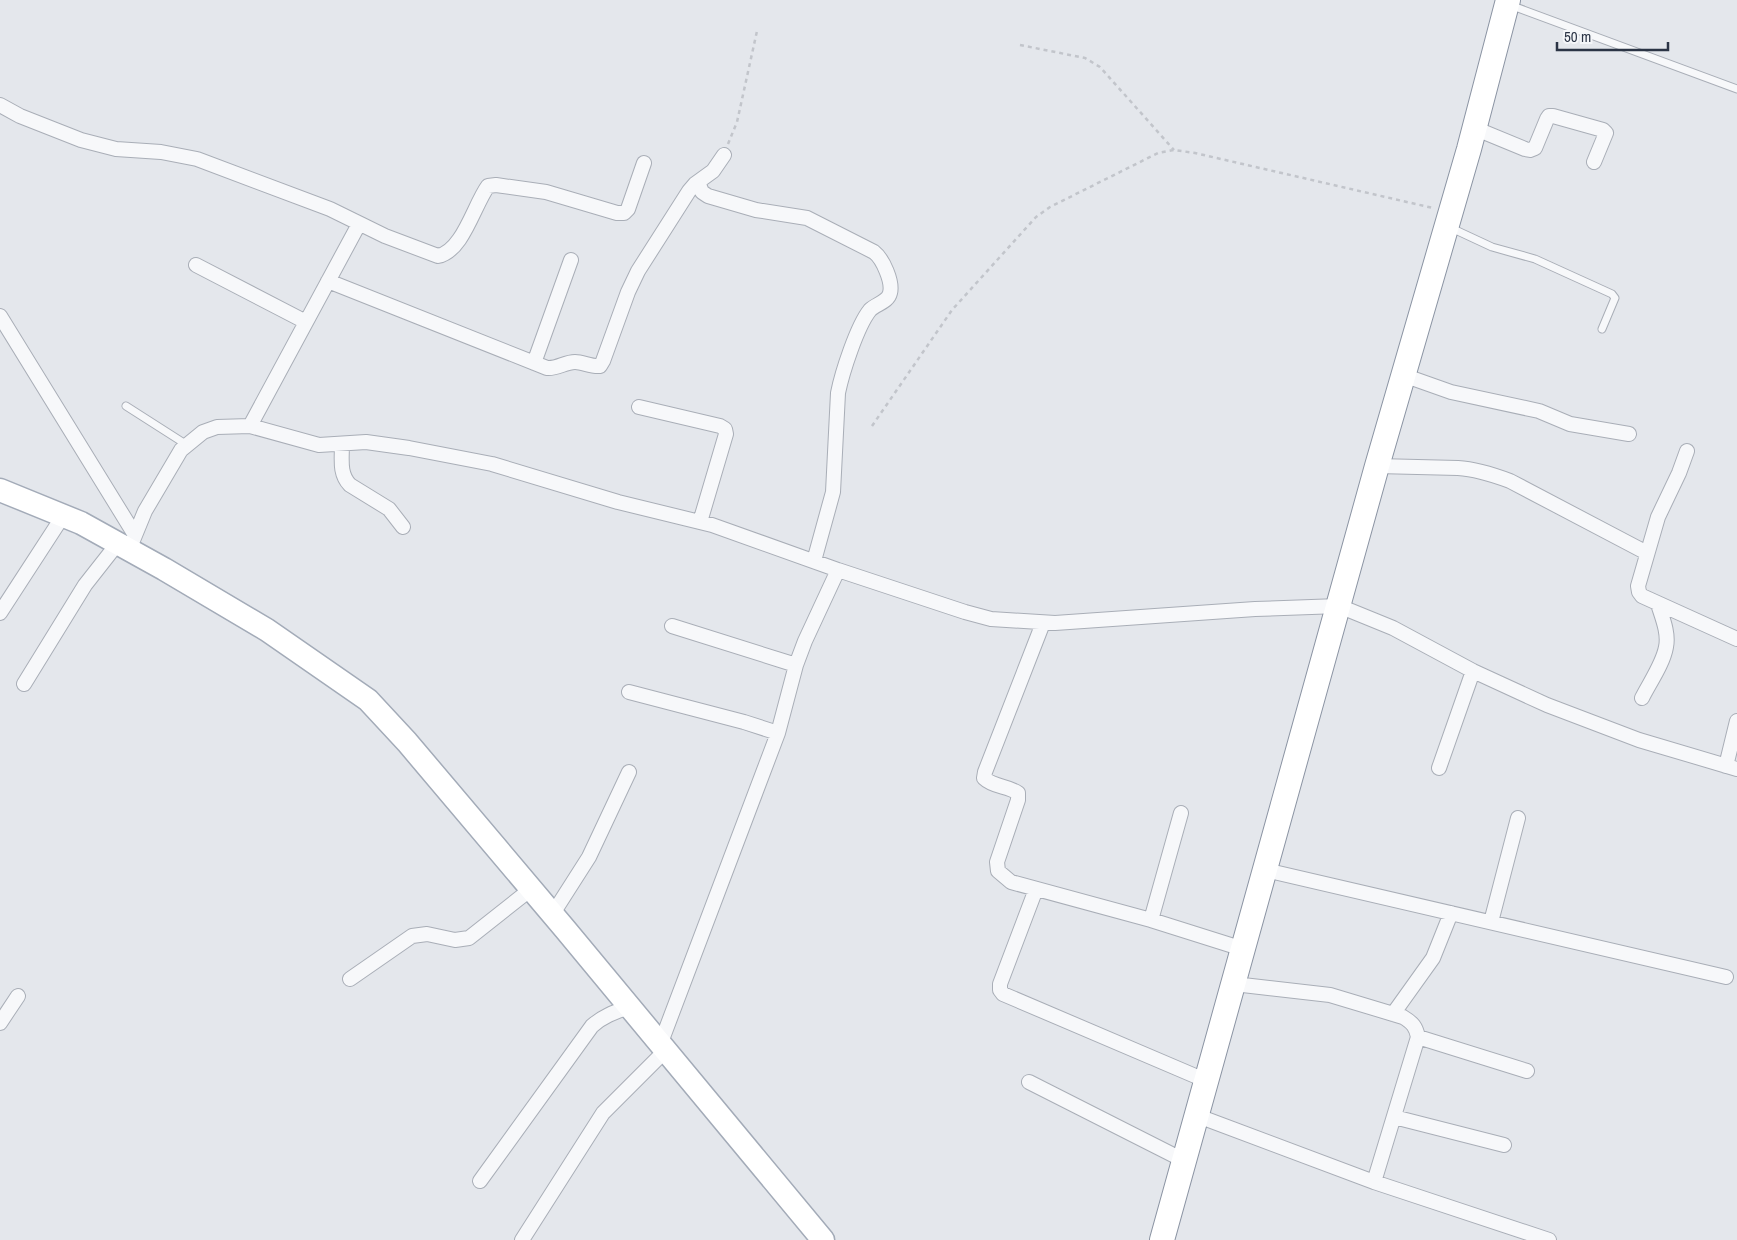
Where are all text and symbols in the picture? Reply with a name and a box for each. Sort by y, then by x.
scale bar [1557,20,1668,52]
text: 50 m [1564,26,1591,47]

